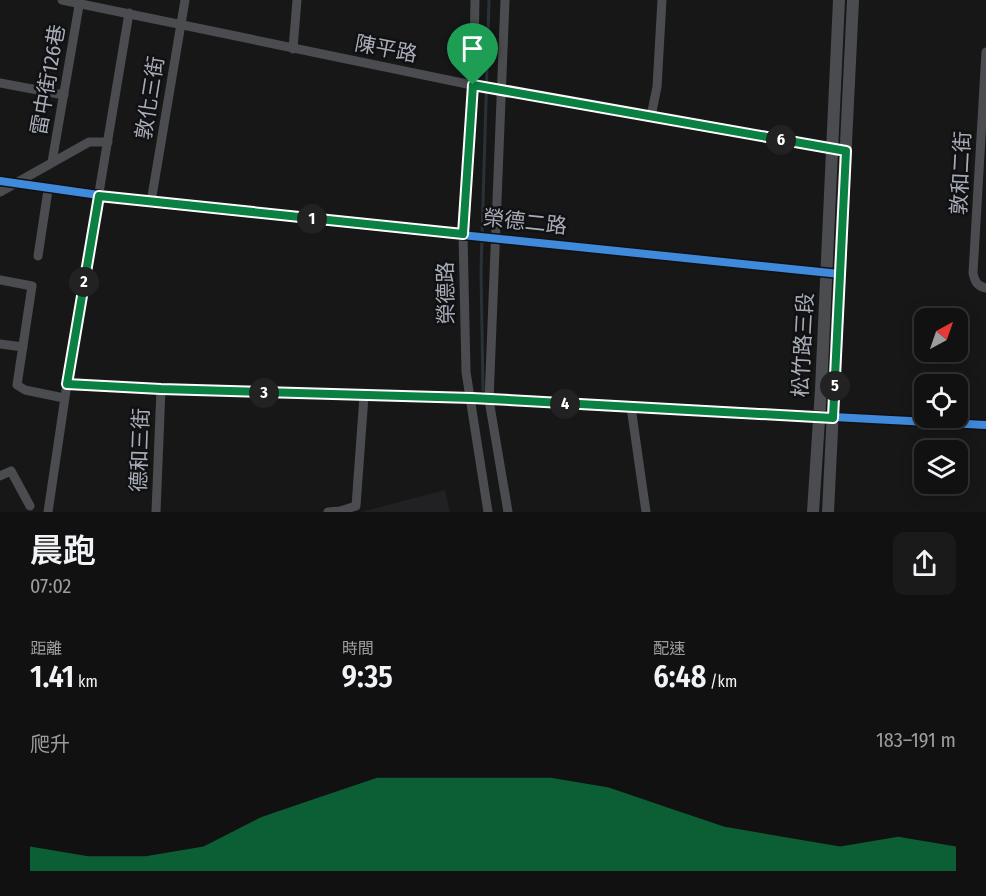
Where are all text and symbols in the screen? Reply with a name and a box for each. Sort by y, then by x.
street label: 雷中街126巷 [25,23,71,137]
pin [447,23,498,85]
street label: 陳平路 [353,30,419,68]
icon: arrive [456,32,489,65]
street label: 敦化三街 [131,54,169,142]
pin: 6 [766,125,796,155]
text: 6 [777,130,785,149]
street label: 敦和二街 [946,130,976,216]
pin: 1 [297,204,327,234]
street label: 榮德二路 [482,205,568,239]
text: 1 [309,209,315,228]
street label: 榮德路 [432,261,460,325]
pin: 2 [69,267,99,297]
text: 2 [80,272,88,291]
street label: 松竹路三段 [787,292,819,398]
north arrow [914,308,968,362]
map controls [914,308,968,494]
pin: 5 [820,371,850,401]
button: locate [914,374,968,428]
text: 5 [831,376,839,395]
pin: 3 [249,378,279,408]
text: 3 [260,383,268,402]
pin: 4 [550,389,580,419]
text: 4 [561,394,569,413]
street label: 德和三街 [126,408,154,492]
button: layers [914,440,968,494]
text: 晨跑 [30,531,96,571]
button: share [893,532,956,595]
text: 07:02 [30,574,71,598]
text: 距離 [30,639,62,658]
text: 時間 [342,639,374,658]
text: 配速 [653,639,685,658]
text: 1.41 [30,659,74,695]
text: 9:35 [342,659,393,695]
text: 6:48 [653,659,706,695]
text: km [74,672,98,691]
text: /km [706,672,737,691]
text: 183–191 m [876,728,956,752]
text: 爬升 [30,732,70,756]

